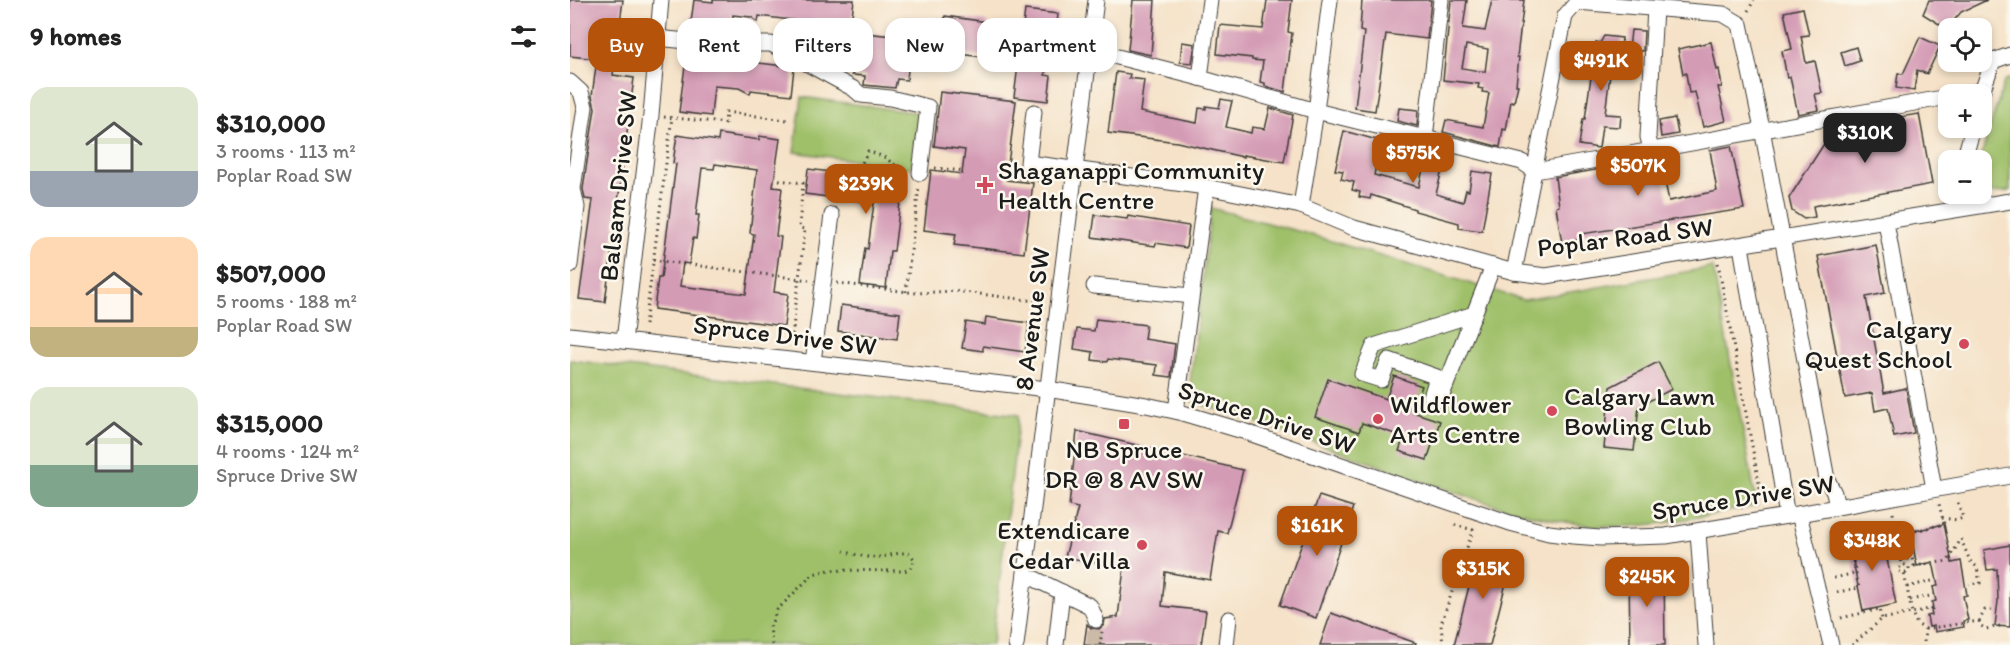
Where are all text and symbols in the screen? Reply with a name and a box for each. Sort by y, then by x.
chip: Buy [588,18,665,72]
chip: Rent [677,18,761,72]
chip: Filters [773,18,873,72]
chip: New [885,18,965,72]
chip: Apartment [977,18,1117,72]
map controls [1938,18,1992,204]
button: locate [1938,18,1992,72]
text: 9 homes [30,20,122,52]
icon: filters [507,20,540,53]
pin: $491K [1559,41,1643,92]
text: $491K [1574,48,1628,72]
button: + [1938,84,1992,138]
street label: Balsam Drive SW [592,89,644,283]
text: $310,000 [216,107,326,139]
icon: home [78,111,150,183]
pin: $310K [1823,113,1907,164]
text: $310K [1837,120,1893,144]
pin: $575K [1371,133,1455,184]
text: 3 rooms · 113 m² [216,139,356,163]
text: $575K [1386,140,1440,164]
pin: $507K [1596,146,1680,197]
button: − [1938,150,1992,204]
text: $507K [1610,153,1666,177]
place label: Shaganappi Community Health Centre [998,154,1264,216]
text: Poplar Road SW [216,163,352,187]
pin: $239K [824,164,908,215]
text: $239K [839,171,893,195]
marker: Shaganappi Community Health Centre [976,176,994,194]
street label: Poplar Road SW [1535,210,1715,264]
street label: 8 Avenue SW [1007,246,1057,392]
text: $507,000 [216,257,326,289]
icon: home [78,261,150,333]
text: 5 rooms · 188 m² [216,289,357,313]
street label: Spruce Drive SW [692,308,878,362]
text: Poplar Road SW [216,313,352,337]
place label: Calgary Quest School [1805,313,1952,375]
marker: Calgary Quest School [1957,337,1971,351]
street label: Spruce Drive SW [1174,373,1360,461]
place label: Calgary Lawn Bowling Club [1564,380,1715,442]
place label: Wildflower Arts Centre [1390,388,1520,450]
marker: Calgary Lawn Bowling Club [1545,404,1559,418]
text: $315,000 [216,407,323,439]
icon: home [78,411,150,483]
marker: Wildflower Arts Centre [1371,412,1385,426]
marker: NB Spruce DR @ 8 AV SW [1117,417,1131,431]
place label: NB Spruce DR @ 8 AV SW [1045,433,1203,495]
text: 4 rooms · 124 m² [216,439,359,463]
text: Spruce Drive SW [216,463,358,487]
street label: Spruce Drive SW [1650,467,1836,527]
pin: $161K [1275,506,1359,557]
text: $161K [1291,513,1343,537]
place label: Extendicare Cedar Villa [997,514,1130,576]
pin: $348K [1830,521,1914,572]
text: $348K [1844,528,1900,552]
marker: Extendicare Cedar Villa [1135,538,1149,552]
pin: $315K [1441,549,1525,600]
text: $315K [1456,556,1510,580]
pin: $245K [1605,557,1689,608]
text: $245K [1619,564,1675,588]

